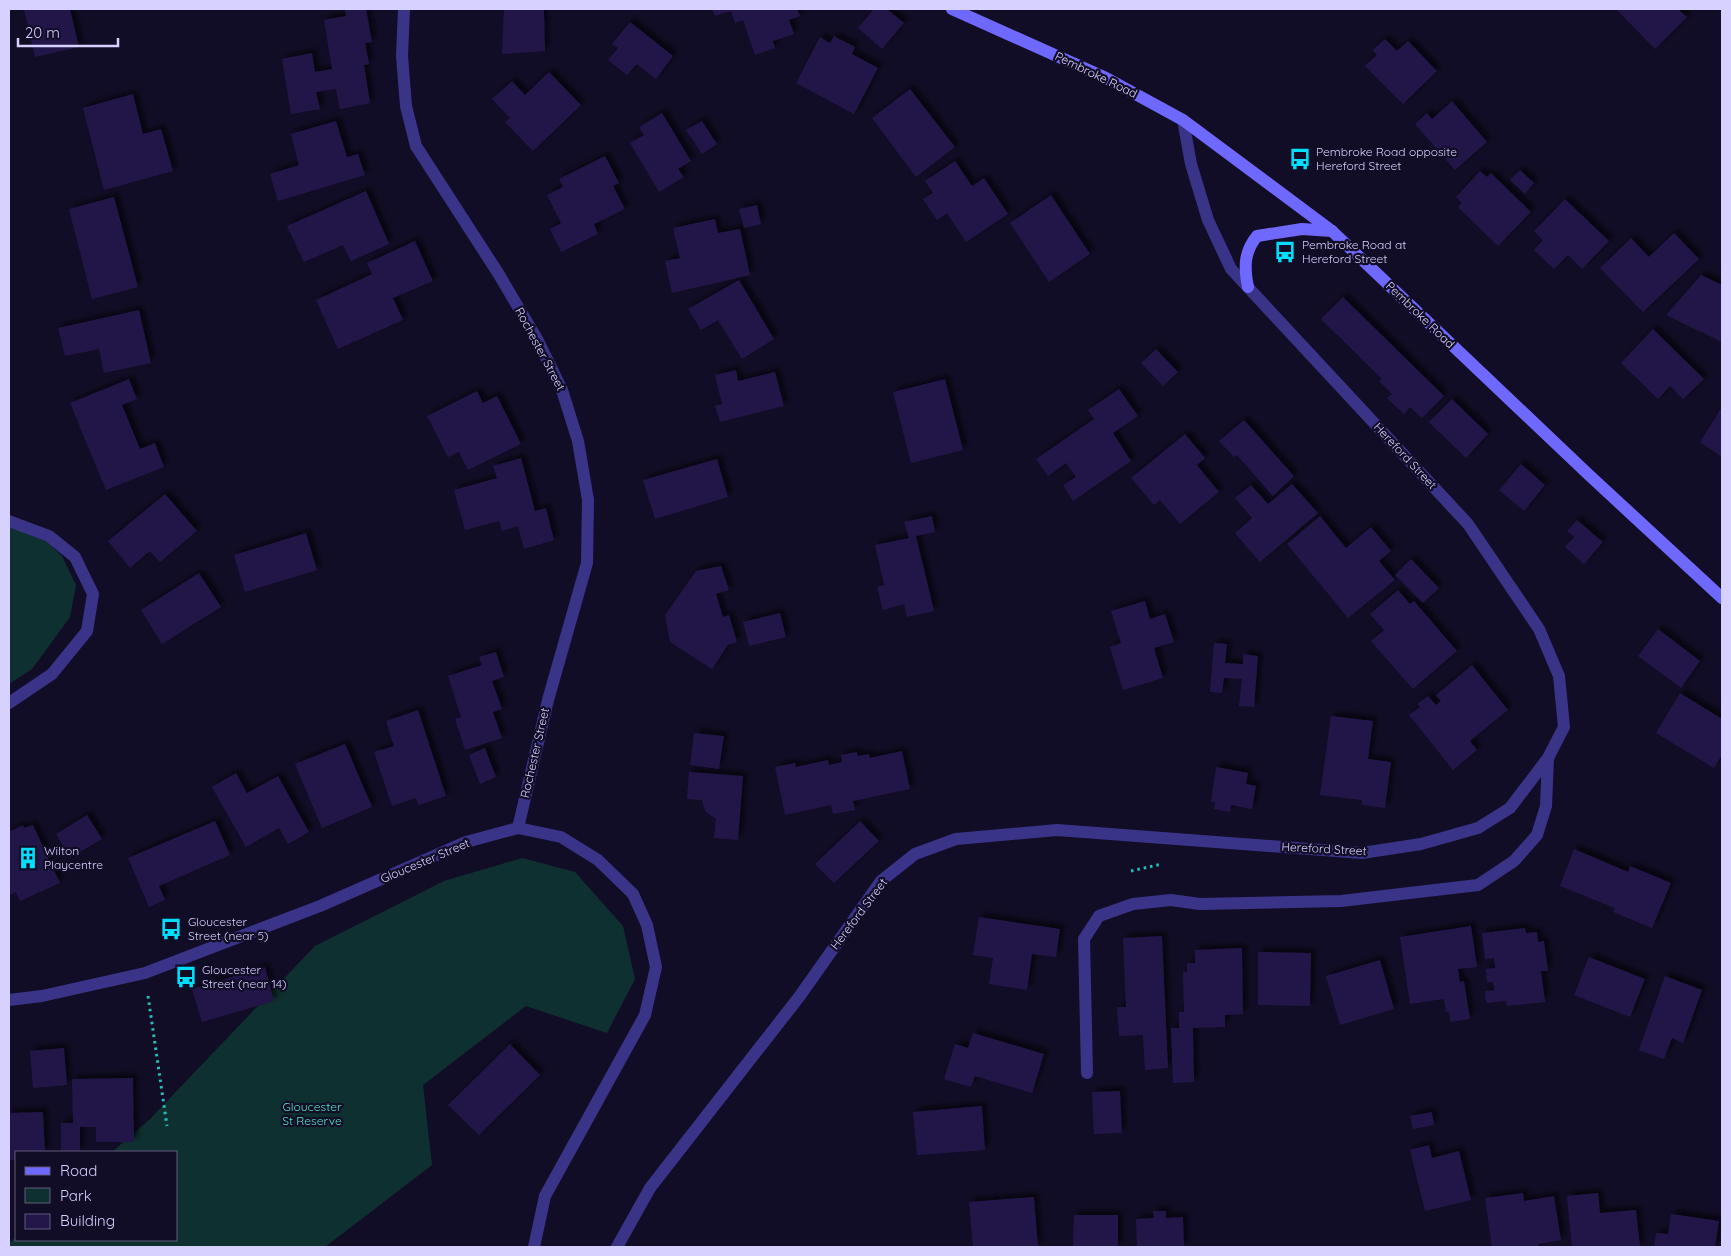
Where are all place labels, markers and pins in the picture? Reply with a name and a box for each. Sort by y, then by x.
place label: Pembroke Road opposite Hereford Street [1316,144,1457,173]
bus stop icon: Pembroke Road opposite Hereford Street [1287,146,1313,172]
place label: Pembroke Road at Hereford Street [1302,237,1406,266]
bus stop icon: Pembroke Road at Hereford Street [1272,239,1298,265]
place label: Wilton Playcentre [44,843,103,872]
building icon: Wilton Playcentre [15,845,41,871]
place label: Gloucester Street (near 5) [188,914,269,943]
bus stop icon: Gloucester Street (near 5) [158,916,184,942]
place label: Gloucester Street (near 14) [202,962,287,991]
bus stop icon: Gloucester Street (near 14) [173,964,199,990]

